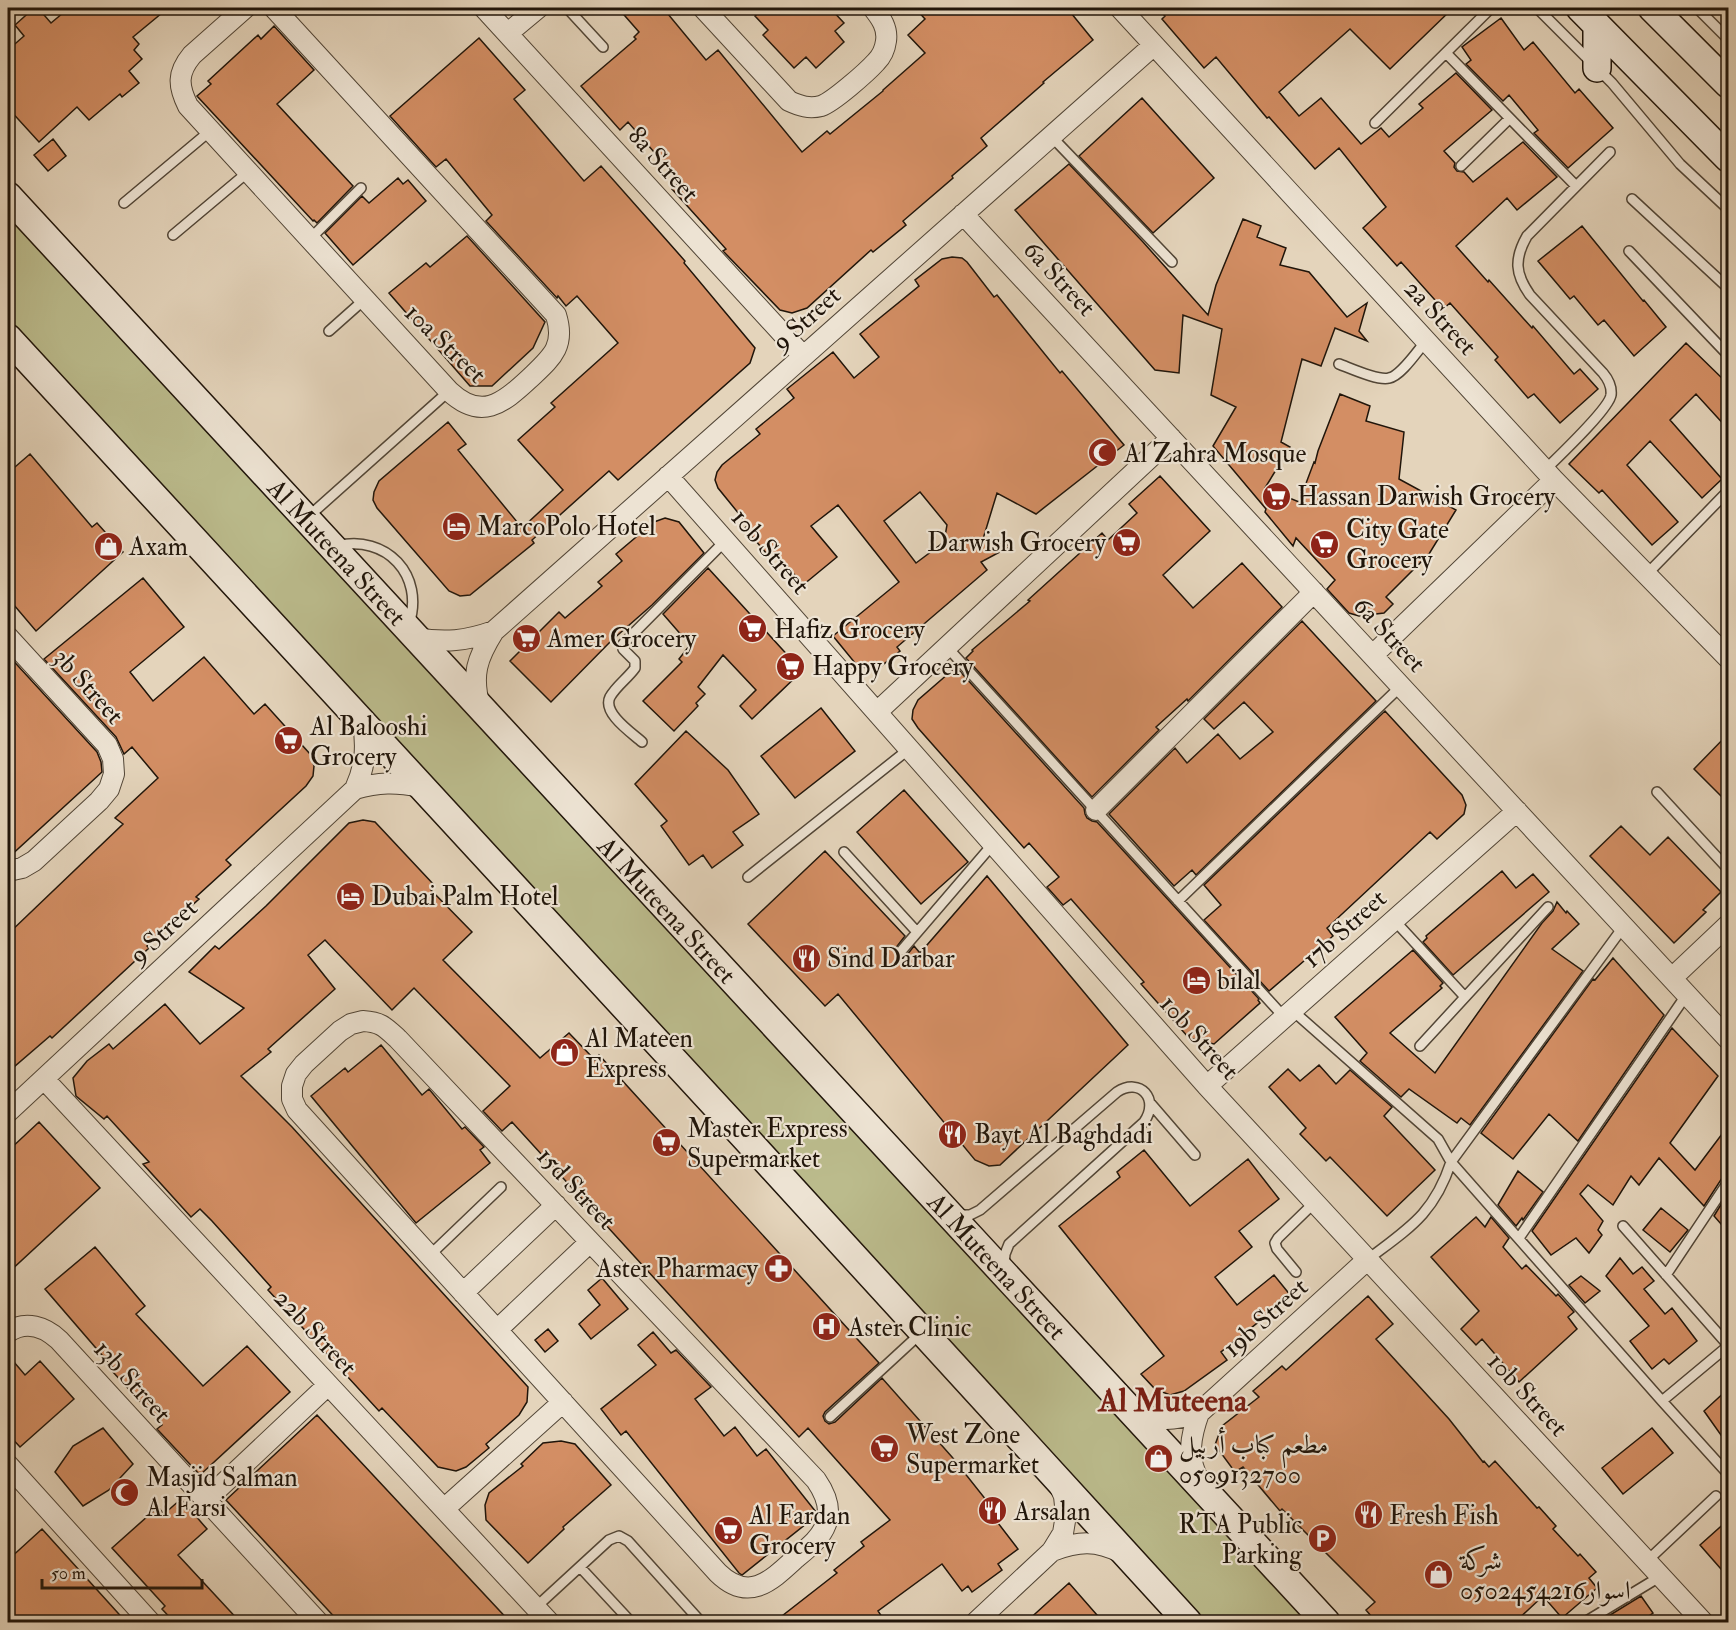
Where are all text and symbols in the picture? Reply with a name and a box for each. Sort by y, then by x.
street label: 8a Street [621,120,706,209]
street label: 6a Street [1016,234,1102,323]
street label: 2a Street [1397,273,1483,362]
street label: 9 Street [764,280,848,359]
street label: 10a Street [398,297,493,390]
mosque icon: Al Zahra Mosque [1087,437,1119,469]
place label: Al Zahra Mosque [1123,438,1306,470]
street label: Al Muteena Street [259,472,412,633]
supermarket icon: Hassan Darwish Grocery [1260,480,1292,512]
place label: Hassan Darwish Grocery [1297,481,1556,513]
street label: 10b Street [724,502,816,601]
hotel icon: MarcoPolo Hotel [440,510,472,542]
place label: MarcoPolo Hotel [477,511,656,543]
place label: City Gate Grocery [1346,514,1449,576]
supermarket icon: Darwish Grocery [1111,526,1143,558]
place label: Darwish Grocery [927,527,1107,559]
supermarket icon: City Gate Grocery [1309,528,1341,560]
shop icon: Axam [92,530,124,562]
place label: Axam [128,531,188,563]
street label: 6a Street [1346,590,1432,679]
supermarket icon: Hafiz Grocery [737,613,769,645]
place label: Hafiz Grocery [774,614,925,646]
supermarket icon: Amer Grocery [510,622,542,654]
place label: Amer Grocery [546,623,697,655]
street label: 3b Street [46,642,131,731]
supermarket icon: Happy Grocery [775,650,807,682]
place label: Happy Grocery [812,651,974,684]
place label: Al Balooshi Grocery [309,711,427,773]
supermarket icon: Al Balooshi Grocery [273,725,305,757]
street label: Al Muteena Street [589,830,742,991]
hotel icon: Dubai Palm Hotel [334,880,366,912]
place label: Dubai Palm Hotel [371,881,559,913]
street label: 17b Street [1296,883,1393,975]
street label: 9 Street [122,892,204,973]
restaurant icon: Sind Darbar [790,942,822,974]
place label: Sind Darbar [827,943,955,975]
hotel icon: bilal [1180,964,1212,996]
place label: bilal [1217,965,1261,997]
street label: 10b Street [1153,989,1246,1087]
place label: Al Mateen Express [584,1023,693,1086]
shop icon: Al Mateen Express [548,1037,580,1069]
place label: Master Express Supermarket [687,1113,848,1176]
restaurant icon: Bayt Al Baghdadi [937,1118,969,1150]
place label: Bayt Al Baghdadi [974,1119,1153,1151]
supermarket icon: Master Express Supermarket [650,1127,682,1159]
street label: 15d Street [530,1141,623,1237]
street label: Al Muteena Street [919,1186,1072,1347]
pharmacy icon: Aster Pharmacy [763,1252,795,1284]
place label: Aster Pharmacy [595,1253,759,1285]
street label: 19b Street [1217,1271,1315,1364]
street label: 22b Street [267,1283,364,1383]
hospital icon: Aster Clinic [811,1311,843,1343]
place label: Aster Clinic [847,1312,971,1344]
street label: 13b Street [87,1334,178,1430]
street label: 10b Street [1480,1346,1574,1443]
district label: Al Muteena [1097,1381,1248,1421]
place label: West Zone Supermarket [905,1419,1039,1482]
place label: مطعم كباب أربيل 0509132700 [1179,1427,1328,1491]
supermarket icon: West Zone Supermarket [869,1433,901,1465]
shop icon: مطعم كباب أربيل 0509132700 [1142,1443,1174,1475]
place label: Masjid Salman Al Farsi [145,1462,298,1524]
mosque icon: Masjid Salman Al Farsi [109,1476,141,1508]
restaurant icon: Arsalan [977,1495,1009,1527]
place label: Arsalan [1013,1496,1091,1528]
restaurant icon: Fresh Fish [1352,1499,1384,1531]
place label: Al Fardan Grocery [748,1500,850,1562]
place label: Fresh Fish [1389,1500,1499,1532]
place label: RTA Public Parking [1178,1509,1303,1571]
supermarket icon: Al Fardan Grocery [712,1514,744,1546]
parking icon: RTA Public Parking [1307,1523,1339,1555]
place label: شركة اسوار0502454216 [1458,1544,1631,1607]
scale bar [42,1552,202,1590]
shop icon: شركة اسوار0502454216 [1423,1559,1455,1591]
text: 50 m [51,1562,86,1585]

